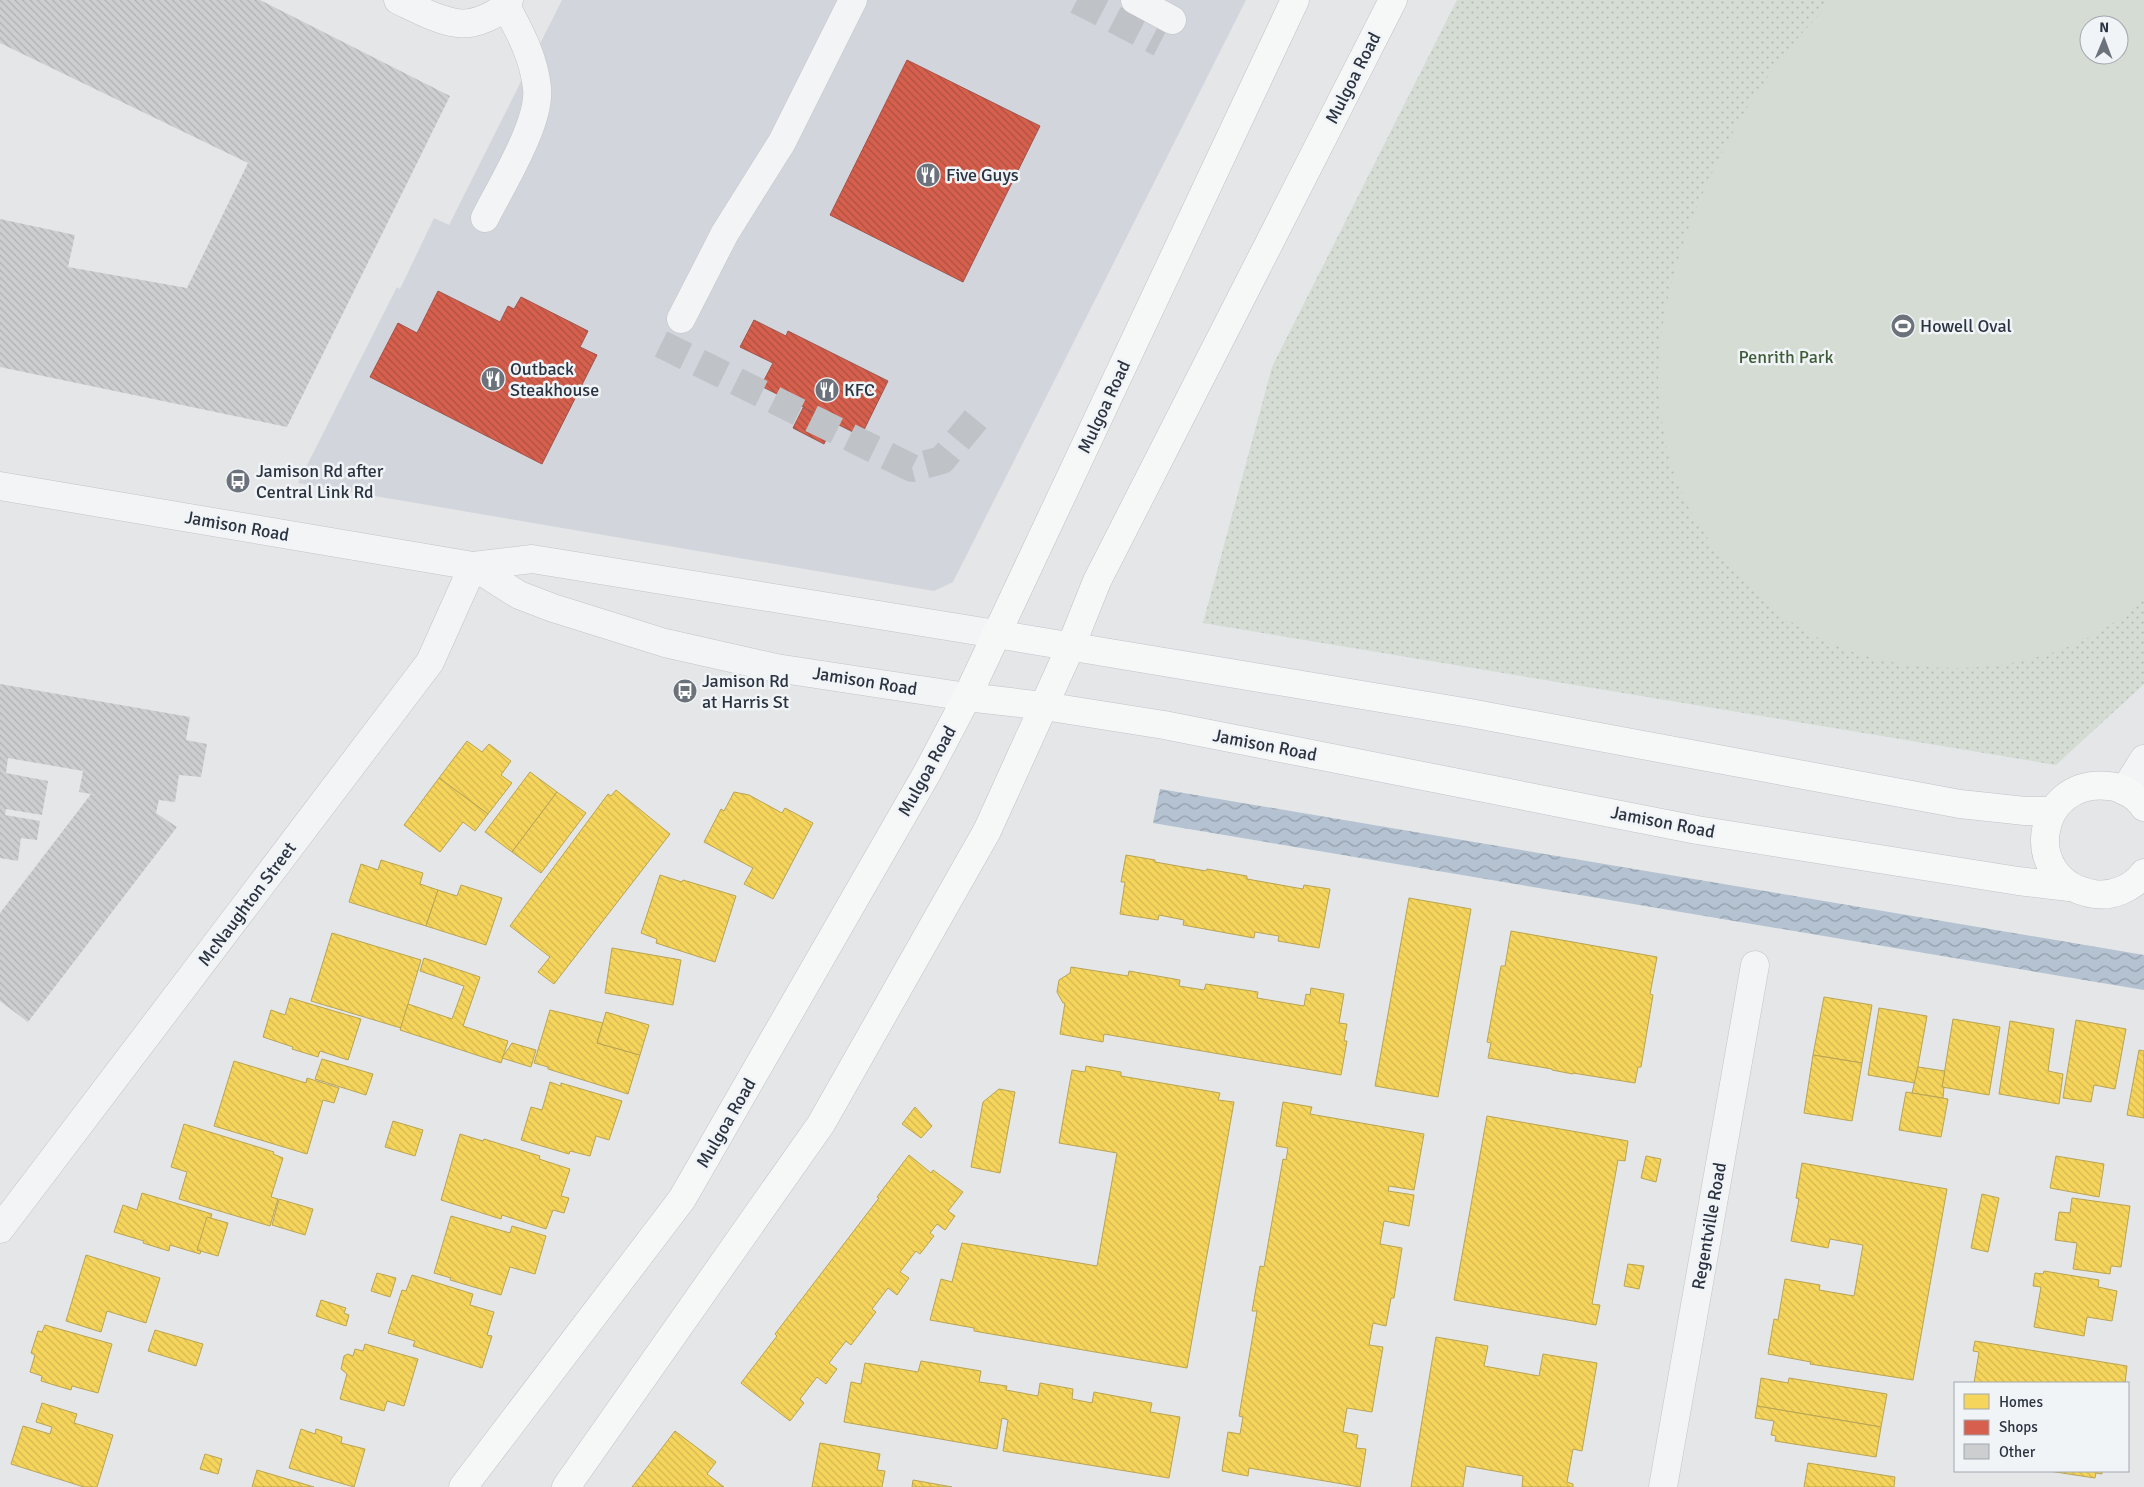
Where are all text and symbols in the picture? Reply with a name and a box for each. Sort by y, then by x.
north arrow [2079,15,2129,65]
text: N [2099,19,2109,36]
street label: Mulgoa Road [1320,28,1386,128]
restaurant icon: Five Guys [915,162,941,188]
place label: Five Guys [946,164,1019,186]
sports icon: Howell Oval [1890,313,1916,339]
place label: Howell Oval [1920,315,2012,337]
park label: Penrith Park [1739,346,1833,368]
street label: Mulgoa Road [1073,357,1135,457]
place label: Outback Steakhouse [510,358,599,401]
restaurant icon: Outback Steakhouse [480,366,506,392]
restaurant icon: KFC [814,377,840,403]
place label: KFC [844,379,875,401]
place label: Jamison Rd after Central Link Rd [256,460,384,503]
bus stop icon: Jamison Rd after Central Link Rd [225,468,251,494]
street label: Jamison Road [183,506,291,546]
street label: Jamison Road [811,662,919,700]
place label: Jamison Rd at Harris St [702,670,789,713]
bus stop icon: Jamison Rd at Harris St [672,678,698,704]
street label: Mulgoa Road [893,722,961,820]
street label: Jamison Road [1211,724,1319,766]
street label: Jamison Road [1609,801,1717,843]
street label: McNaughton Street [193,838,301,970]
street label: Mulgoa Road [691,1074,761,1172]
street label: Regentville Road [1687,1161,1731,1291]
legend [1954,1382,2129,1472]
text: Homes [1999,1393,2043,1411]
text: Shops [1999,1418,2038,1436]
text: Other [1999,1443,2036,1461]

